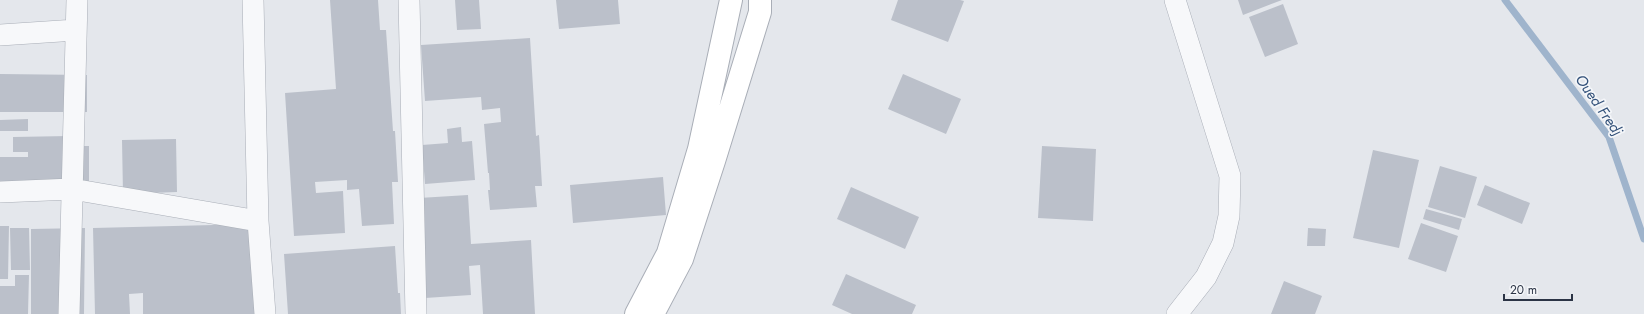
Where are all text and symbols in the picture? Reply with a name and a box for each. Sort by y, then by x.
water label: Oued Fredj [1570,70,1628,141]
scale bar [1504,276,1572,302]
text: 20 m [1510,281,1537,299]

